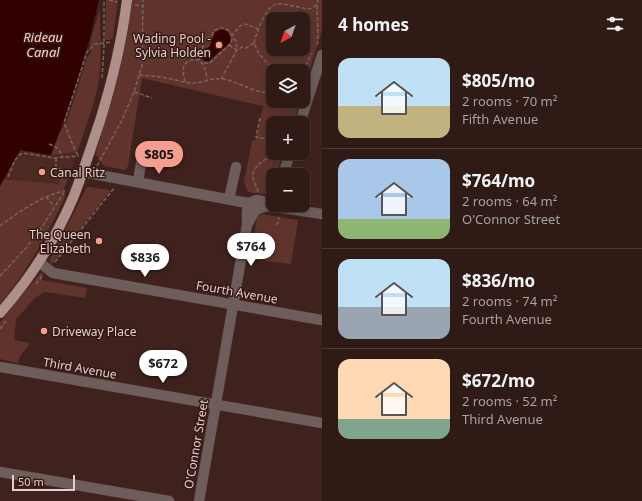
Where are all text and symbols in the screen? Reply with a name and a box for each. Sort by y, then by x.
north arrow [266,12,310,56]
map controls [266,12,310,212]
text: 4 homes [338,13,409,36]
icon: filters [604,13,626,35]
water label: Rideau Canal [23,28,63,61]
place label: Wading Pool - Sylvia Holden [133,30,211,61]
marker: Wading Pool - Sylvia Holden [214,40,224,50]
button: layers [266,64,310,108]
text: $805/mo [462,69,535,92]
icon: home [370,74,418,122]
text: 2 rooms · 70 m² [462,92,557,110]
text: Fifth Avenue [462,110,538,128]
button: + [266,116,310,160]
pin: $805 [135,141,183,175]
text: $805 [144,145,174,163]
place label: Canal Ritz [50,164,106,181]
marker: Canal Ritz [37,167,47,177]
button: − [266,168,310,212]
text: $764/mo [462,169,535,192]
icon: home [370,175,418,223]
text: 2 rooms · 64 m² [462,192,557,210]
text: O'Connor Street [462,210,560,228]
place label: The Queen Elizabeth [29,226,91,257]
pin: $764 [227,233,275,267]
marker: The Queen Elizabeth [94,236,104,246]
text: $764 [236,237,266,255]
pin: $836 [121,244,169,278]
text: $836 [130,248,160,266]
text: $836/mo [462,269,535,292]
icon: home [370,275,418,323]
street label: Fourth Avenue [195,276,279,308]
text: 2 rooms · 74 m² [462,292,557,310]
text: Fourth Avenue [462,310,552,328]
place label: Driveway Place [52,323,137,340]
marker: Driveway Place [39,326,49,336]
pin: $672 [139,350,187,384]
street label: Third Avenue [42,353,118,383]
text: $672 [148,354,178,372]
text: $672/mo [462,369,535,392]
icon: home [370,375,418,423]
text: 2 rooms · 52 m² [462,392,557,410]
street label: O'Connor Street [180,397,212,490]
text: Third Avenue [462,410,543,428]
scale bar [12,473,75,492]
text: 50 m [18,474,44,489]

